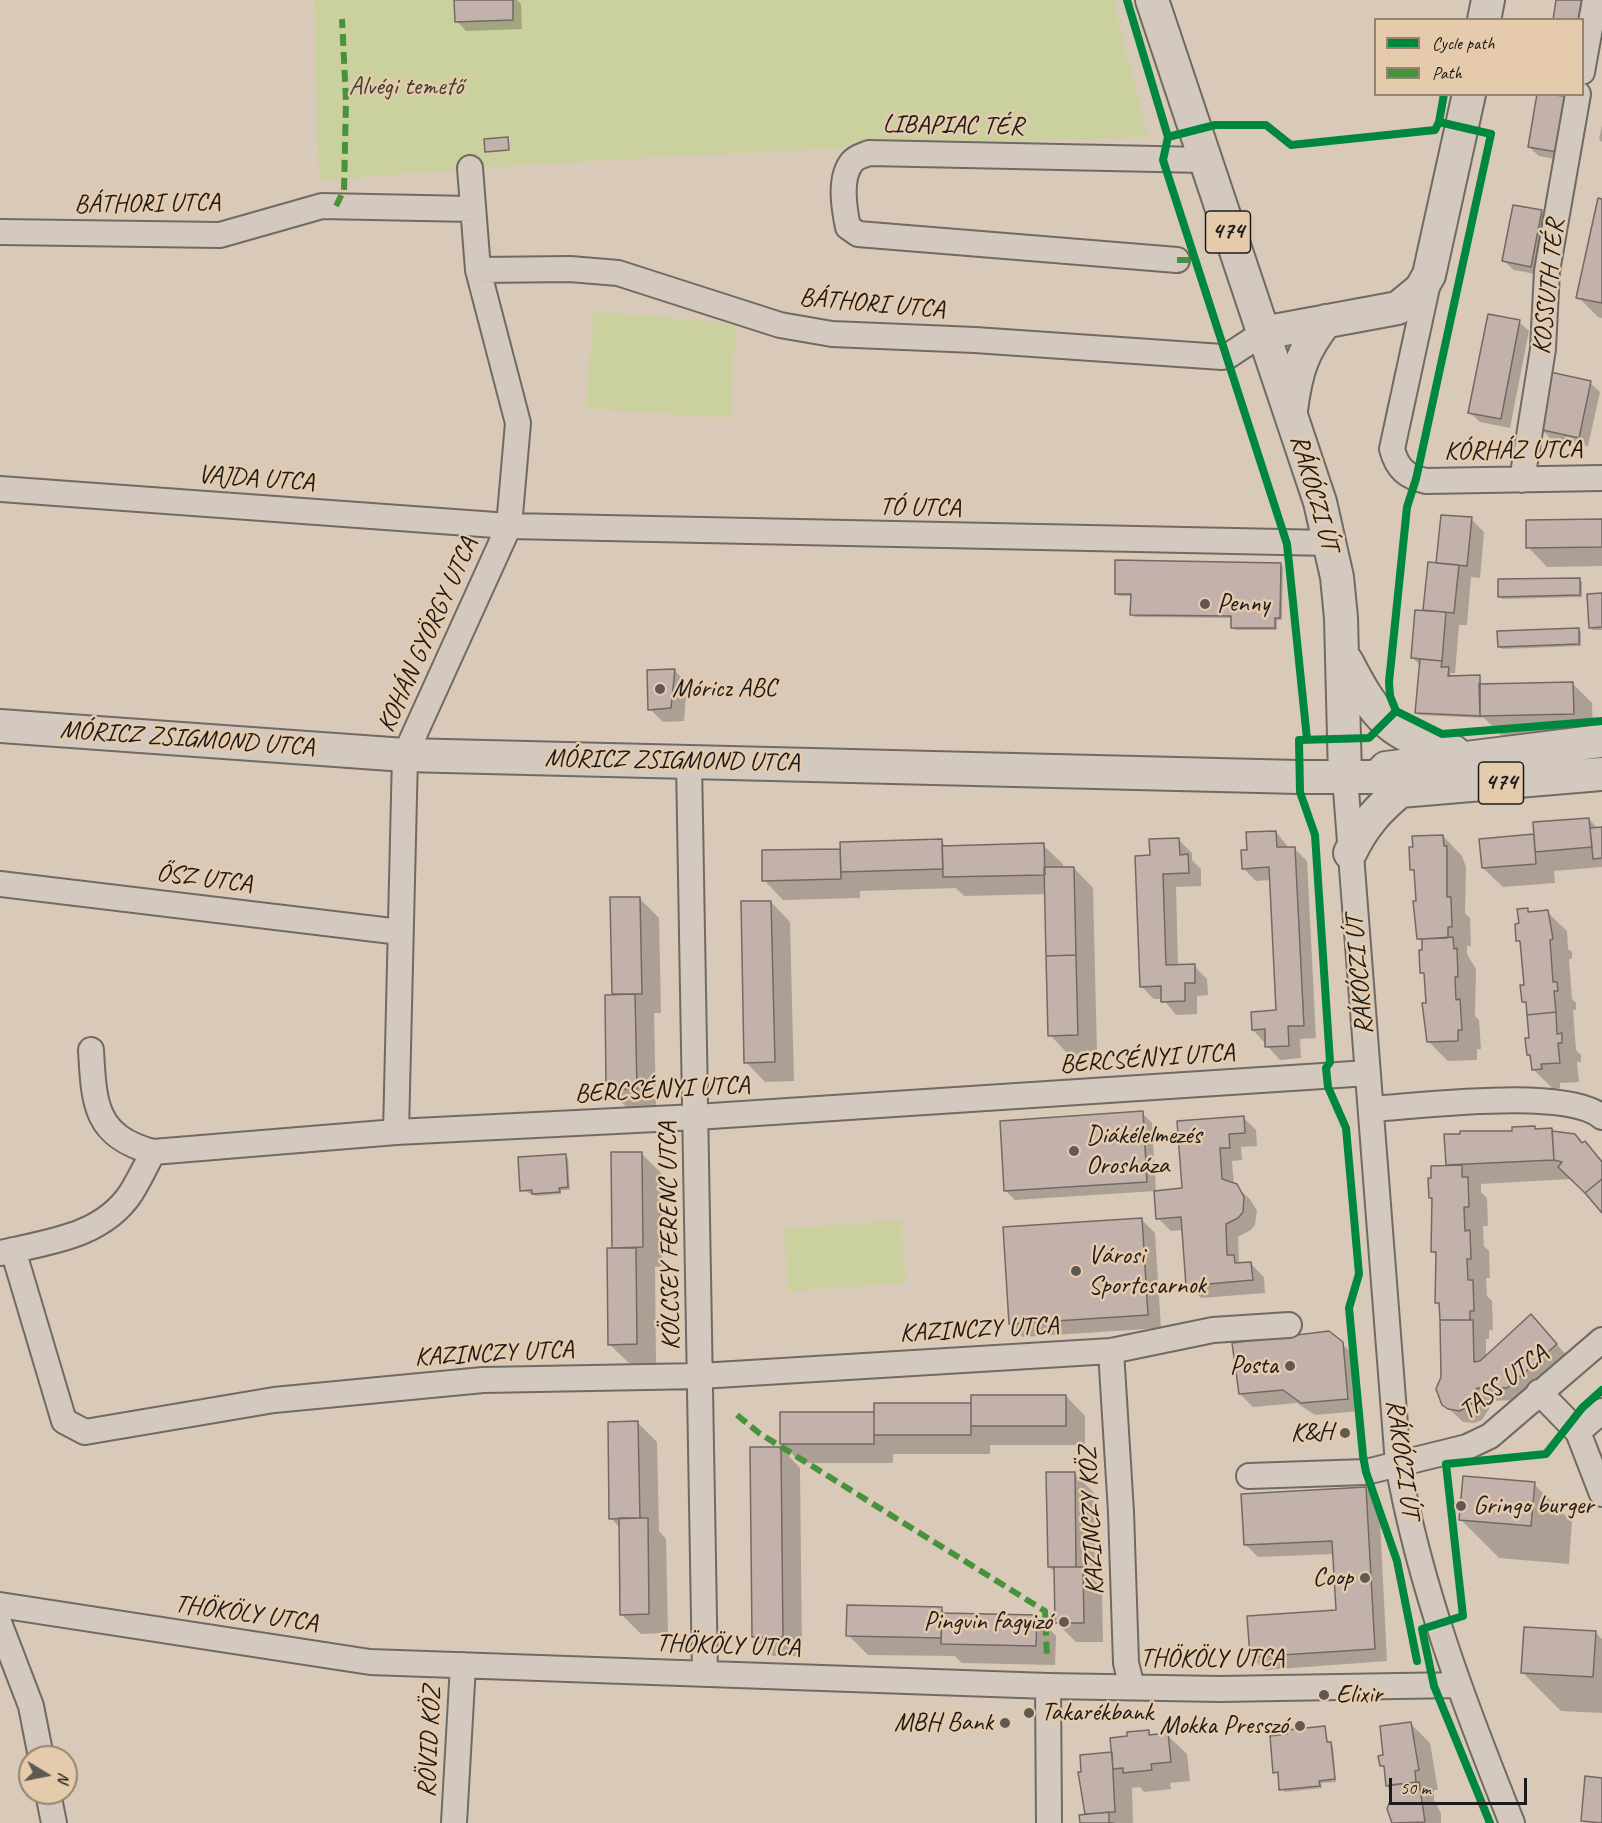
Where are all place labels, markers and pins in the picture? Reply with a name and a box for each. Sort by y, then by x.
place label: Penny [1217,588,1269,620]
marker: Penny [1198,597,1212,611]
place label: Móricz ABC [672,673,776,705]
marker: Móricz ABC [653,682,667,696]
place label: Diákélelmezés Orosháza [1086,1120,1201,1182]
marker: Diákélelmezés Orosháza [1067,1144,1081,1158]
place label: Városi Sportcsarnok [1088,1240,1206,1302]
marker: Városi Sportcsarnok [1069,1264,1083,1278]
place label: Posta [1230,1350,1278,1382]
marker: Posta [1283,1359,1297,1373]
place label: K&H [1291,1417,1333,1449]
marker: K&H [1338,1426,1352,1440]
place label: Gringo burger [1473,1490,1593,1522]
marker: Gringo burger [1454,1499,1468,1513]
place label: Coop [1313,1562,1353,1594]
marker: Coop [1358,1571,1372,1585]
place label: Pingvin fagyizó [923,1606,1052,1638]
marker: Pingvin fagyizó [1057,1615,1071,1629]
place label: Elixir [1336,1679,1382,1711]
marker: Elixir [1317,1688,1331,1702]
place label: Takarékbank [1041,1697,1153,1729]
marker: Takarékbank [1022,1706,1036,1720]
place label: MBH Bank [894,1707,993,1739]
place label: Mokka Presszó [1159,1710,1288,1742]
marker: MBH Bank [998,1716,1012,1730]
marker: Mokka Presszó [1293,1719,1307,1733]

